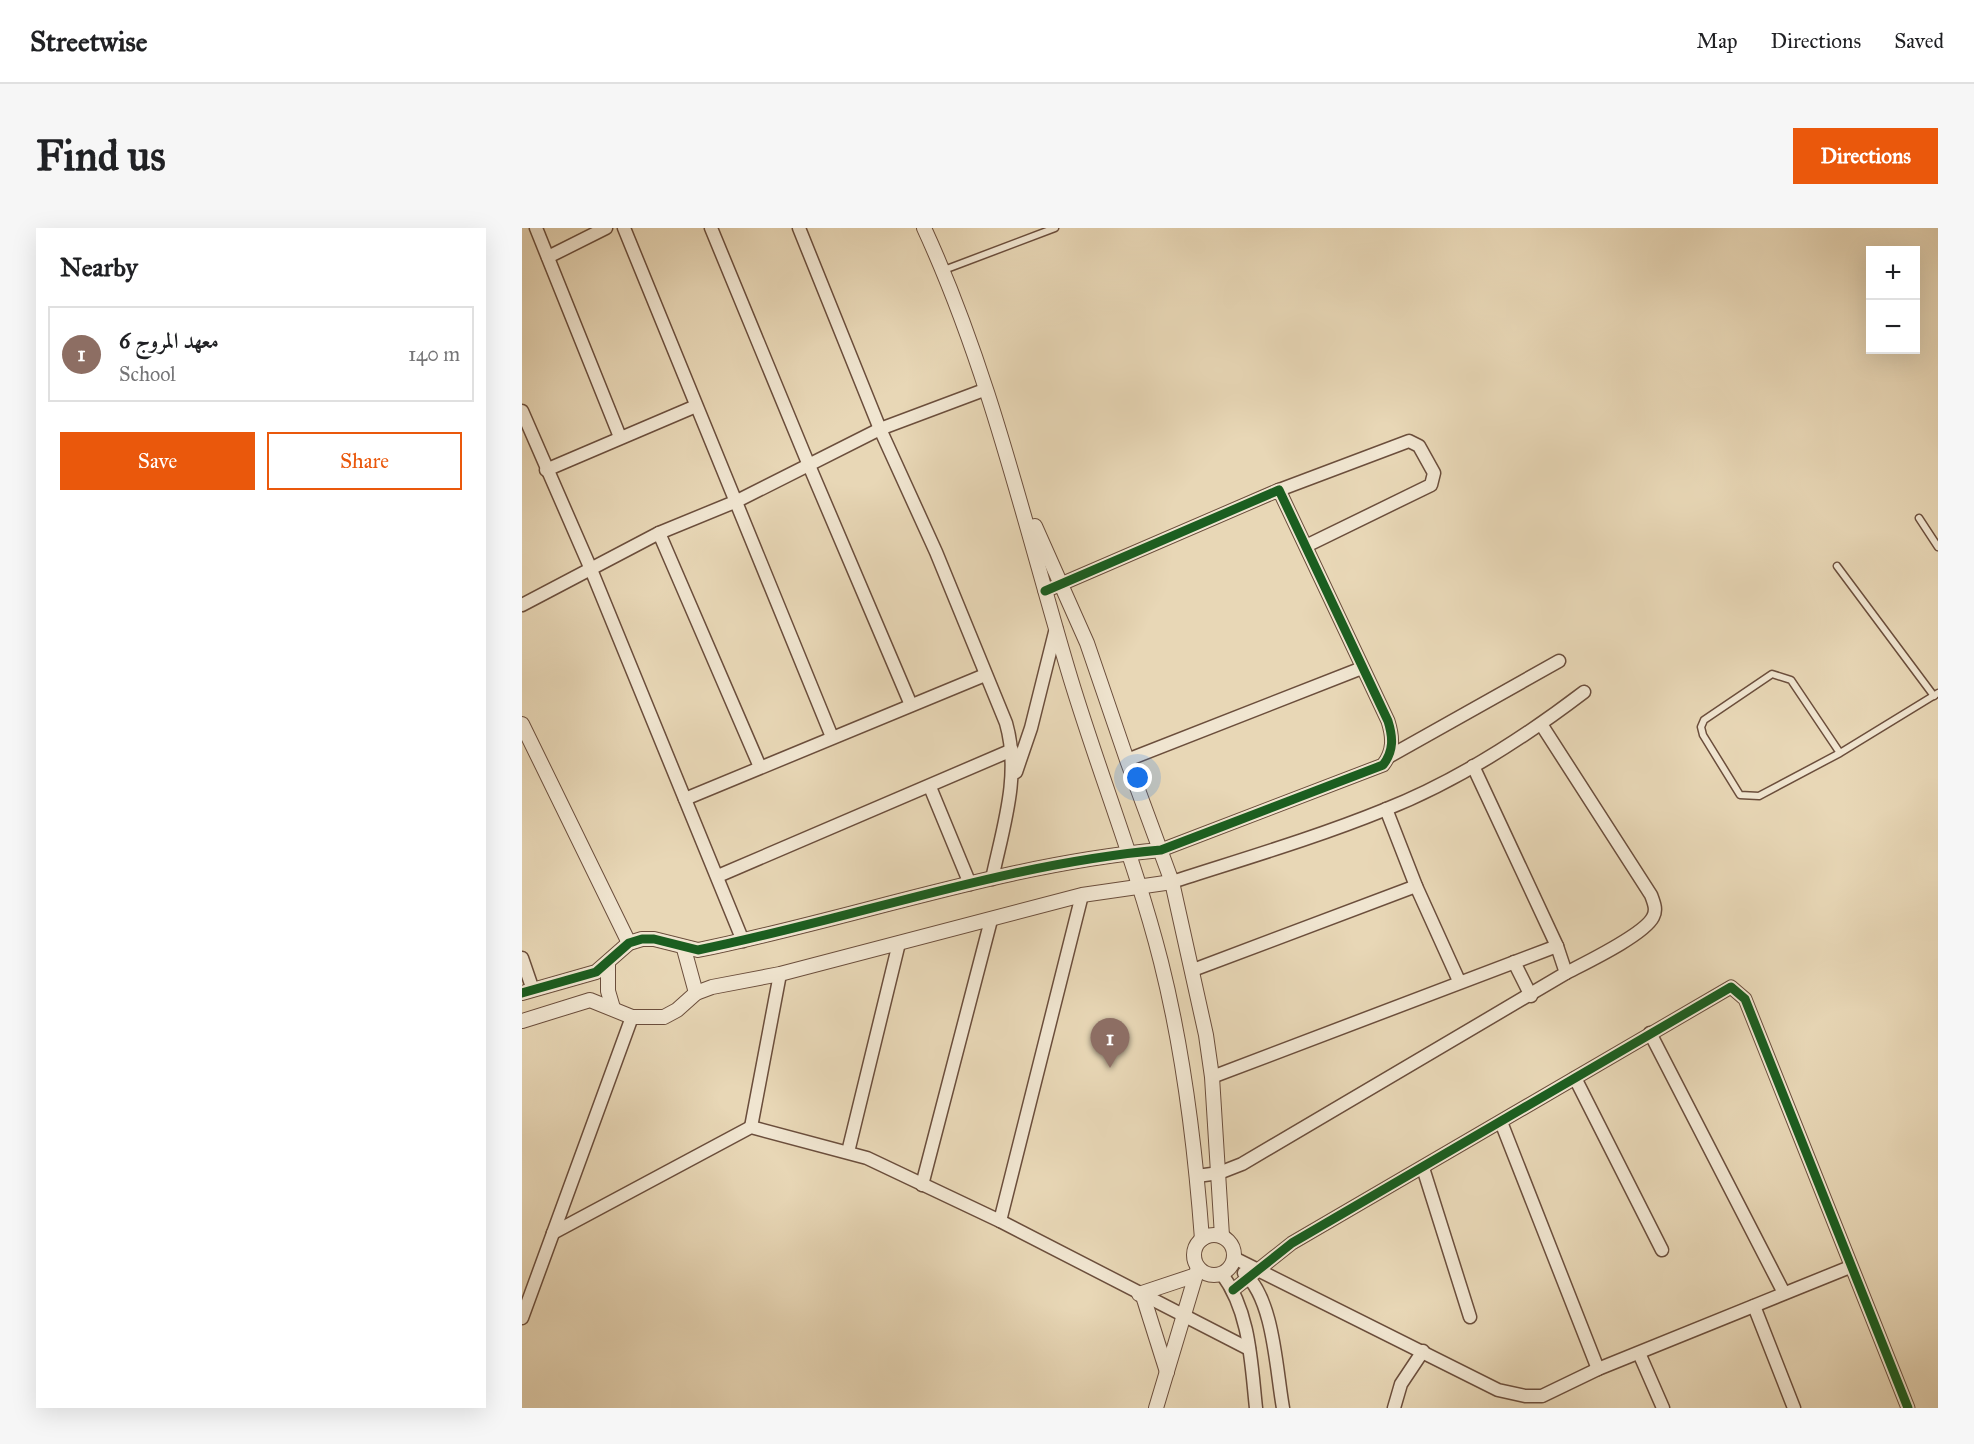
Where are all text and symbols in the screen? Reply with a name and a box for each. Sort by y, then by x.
text: Streetwise [30,24,147,59]
text: Map [1697,28,1738,54]
text: Directions [1771,28,1861,54]
text: Saved [1894,28,1944,54]
button: Directions [1793,128,1938,184]
text: Find us [36,130,166,182]
map controls [1866,246,1920,354]
button: + [1866,246,1920,300]
text: Nearby [60,251,138,283]
button: − [1866,300,1920,354]
text: معهد المروج 6 [119,327,219,354]
text: 1 [78,342,85,366]
text: 140 m [408,342,460,366]
text: School [119,362,176,386]
button: Save [60,432,255,490]
button: Share [267,432,462,490]
your location [1123,763,1152,792]
pin: 1 [1090,1018,1130,1068]

